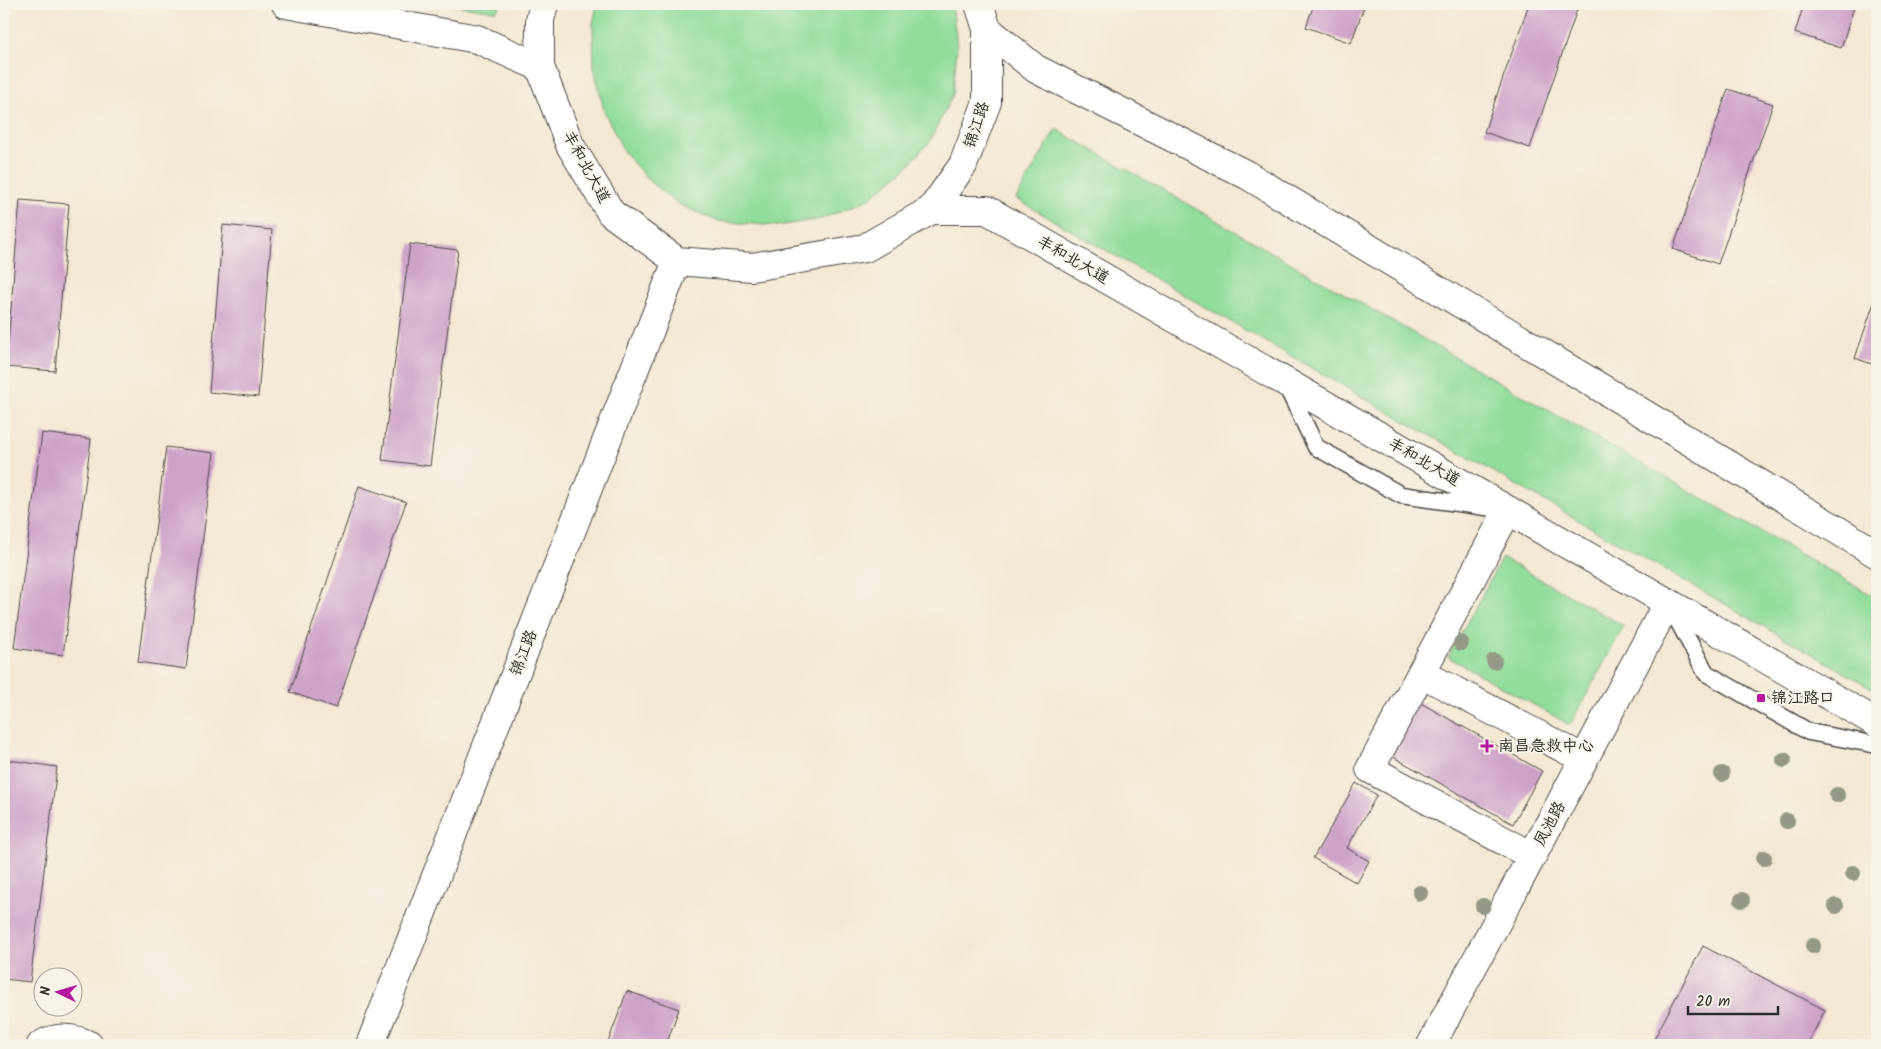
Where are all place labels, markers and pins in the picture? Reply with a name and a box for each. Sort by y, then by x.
place label: 锦江路口 [1771,686,1835,711]
marker: 锦江路口 [1755,692,1767,704]
place label: 南昌急救中心 [1498,734,1594,759]
marker: 南昌急救中心 [1480,739,1494,753]

